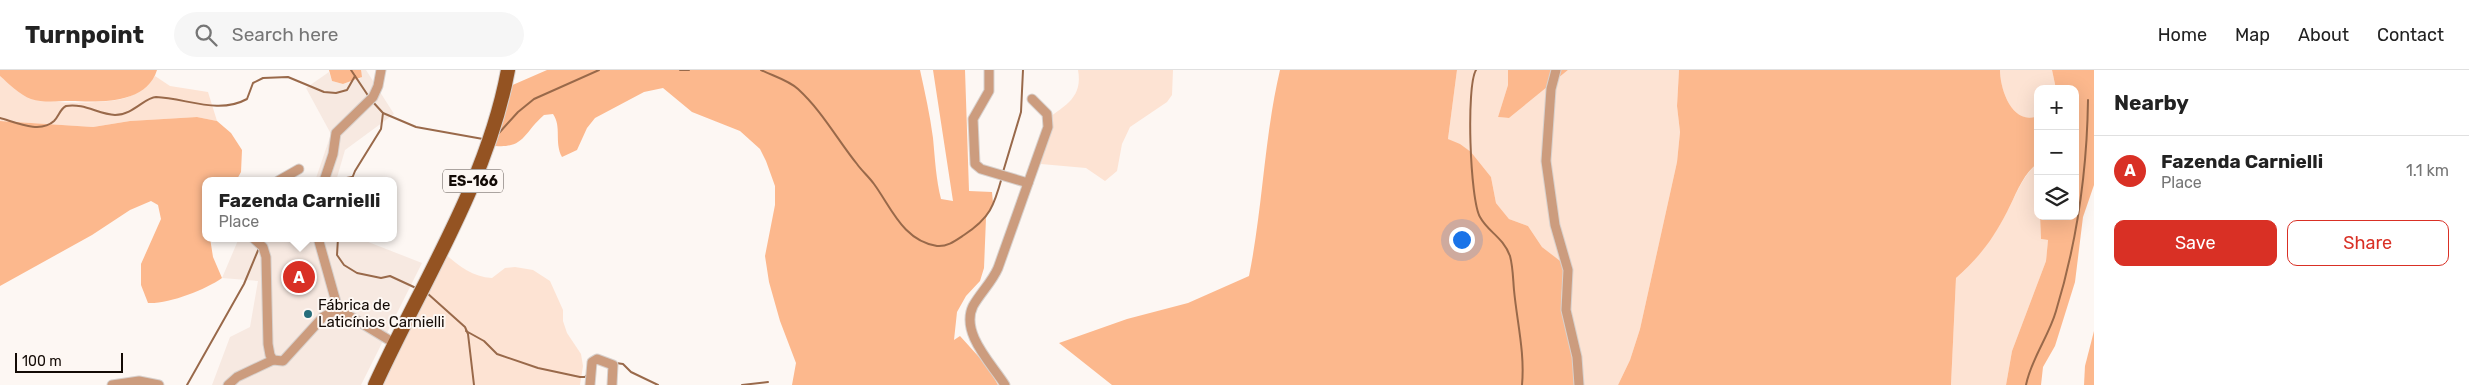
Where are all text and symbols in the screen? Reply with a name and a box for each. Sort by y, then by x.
search box [174,12,524,57]
text: Turnpoint [25,21,144,49]
icon: search [192,21,220,49]
text: Search here [232,23,338,46]
text: Home [2158,24,2207,46]
text: Map [2235,24,2270,46]
text: About [2298,24,2349,46]
text: Contact [2377,24,2444,46]
map controls [2034,85,2079,220]
button: + [2034,85,2079,130]
text: Nearby [2114,90,2189,115]
button: − [2034,130,2079,175]
text: Fazenda Carnielli [2161,150,2323,173]
text: A [2124,161,2136,180]
text: 1.1 km [2406,161,2449,180]
road number: ES-166 [443,170,503,192]
text: Place [2161,173,2202,192]
button: layers [2034,175,2079,220]
popup [202,177,397,242]
text: Fazenda Carnielli [218,189,381,212]
text: Place [218,212,259,231]
button: Save [2114,220,2277,266]
button: Share [2287,220,2449,266]
your location [1449,227,1475,253]
pin: A [283,258,315,296]
place label: Fábrica de Laticínios Carnielli [318,296,445,331]
marker: Fábrica de Laticínios Carnielli [302,308,314,320]
scale bar [15,350,122,373]
text: 100 m [22,353,62,370]

